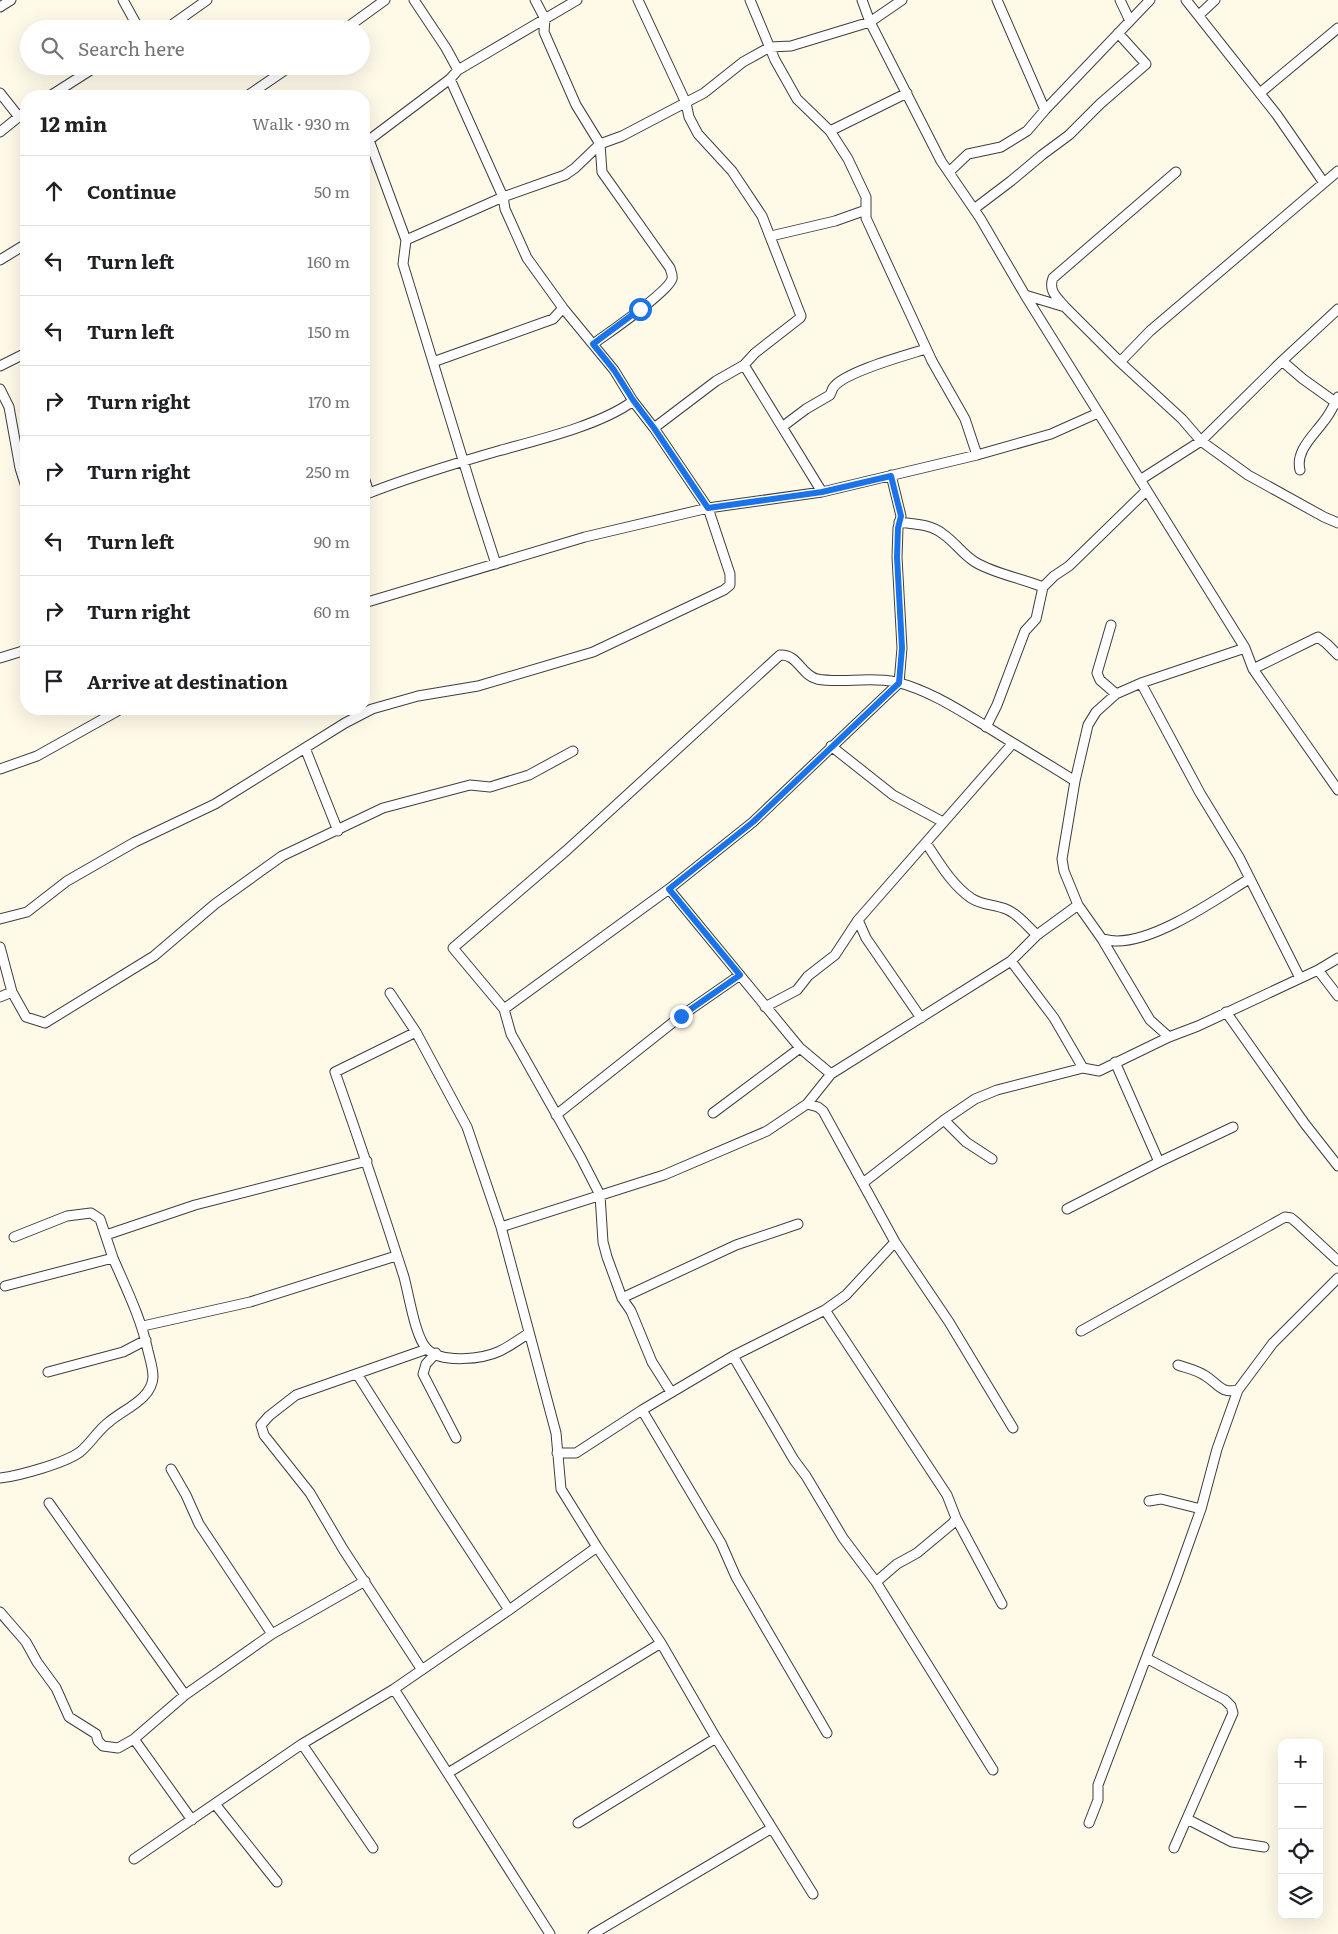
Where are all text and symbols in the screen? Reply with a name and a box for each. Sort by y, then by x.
search box [20,20,370,75]
icon: search [38,34,66,62]
text: Search here [78,34,185,62]
text: 12 min [40,107,107,138]
text: Walk · 930 m [252,111,350,135]
icon: ahead [40,177,68,205]
text: Continue [87,177,176,205]
text: 50 m [314,179,350,203]
icon: left [40,247,68,275]
text: Turn left [87,247,174,275]
text: 160 m [307,249,350,273]
route start [629,298,652,321]
icon: left [40,317,68,345]
text: Turn left [87,317,174,345]
text: 150 m [307,319,350,343]
icon: right [40,387,68,415]
text: Turn right [87,387,191,415]
text: 170 m [308,389,350,413]
icon: right [40,457,68,485]
text: Turn right [87,457,191,485]
text: 250 m [306,459,350,483]
icon: left [40,527,68,555]
text: Turn left [87,527,174,555]
text: 90 m [314,529,350,553]
icon: right [40,597,68,625]
text: Turn right [87,597,191,625]
text: 60 m [313,599,350,623]
icon: arrive [40,667,68,695]
text: Arrive at destination [87,667,288,695]
route end [670,1005,693,1028]
map controls [1278,1739,1323,1919]
button: + [1278,1739,1323,1784]
button: − [1278,1784,1323,1829]
button: locate [1278,1829,1323,1874]
button: layers [1278,1874,1323,1919]

